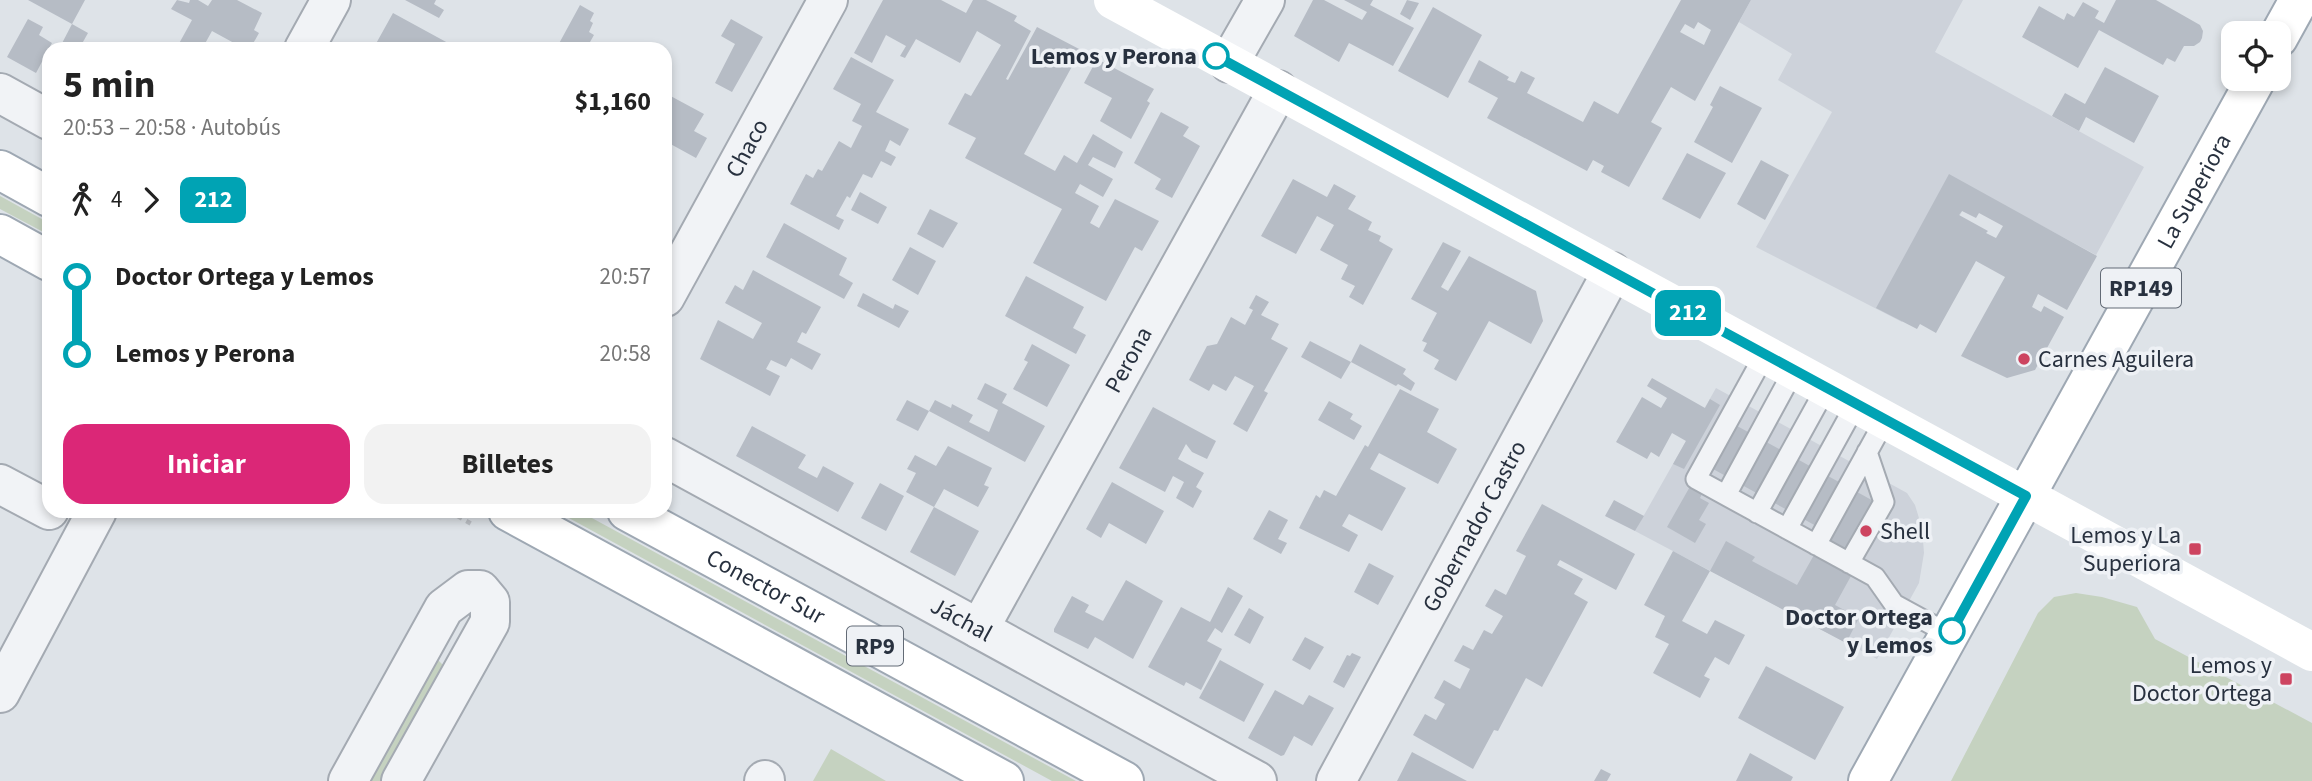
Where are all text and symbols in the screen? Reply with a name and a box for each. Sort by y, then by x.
map controls [2221,21,2291,91]
button: locate [2221,21,2291,91]
place label: Lemos y Perona [1031,39,1197,74]
marker: Lemos y Perona [1203,43,1229,69]
text: 5 min [63,58,155,112]
text: $1,160 [575,83,651,120]
text: 20:53 – 20:58 · Autobús [63,111,281,144]
street label: Chaco [717,112,778,184]
street label: La Superiora [2148,127,2240,255]
icon: walk [63,181,101,219]
icon: forward [132,181,170,219]
text: 212 [194,182,232,217]
text: 4 [111,183,122,216]
text: Doctor Ortega y Lemos [115,258,374,295]
text: 20:57 [600,260,651,293]
road number: RP149 [2101,268,2181,308]
line badge: 212 [1648,290,1728,336]
text: 212 [1669,295,1707,330]
street label: Perona [1096,320,1161,400]
text: Lemos y Perona [115,335,295,372]
text: 20:58 [600,337,651,370]
place label: Carnes Aguilera [2038,342,2194,377]
marker: Carnes Aguilera [2016,351,2032,367]
button: Iniciar [63,424,350,504]
button: Billetes [364,424,651,504]
street label: Gobernador Castro [1414,434,1536,618]
place label: Shell [1880,514,1930,549]
place label: Lemos y La Superiora [2070,518,2181,581]
marker: Shell [1858,523,1874,539]
street label: Conector Sur [700,540,832,634]
marker: Lemos y La Superiora [2187,541,2203,557]
street label: Jáchal [924,589,999,651]
place label: Doctor Ortega y Lemos [1785,600,1933,663]
marker: Doctor Ortega y Lemos [1939,618,1965,644]
road number: RP9 [847,626,903,666]
place label: Lemos y Doctor Ortega [2132,648,2272,711]
marker: Lemos y Doctor Ortega [2278,671,2294,687]

